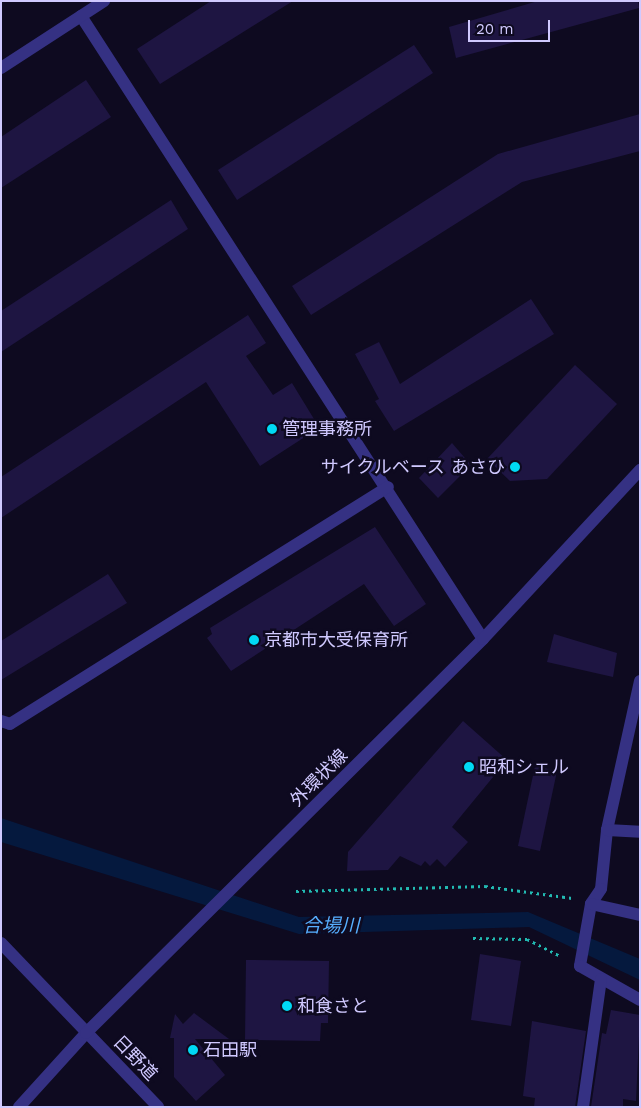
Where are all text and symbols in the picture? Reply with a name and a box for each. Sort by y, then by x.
scale bar [471,10,554,42]
text: 20 m [476,20,514,38]
place label: 管理事務所 [282,418,372,440]
marker: 管理事務所 [266,423,278,435]
place label: サイクルベース あさひ [319,456,505,478]
marker: サイクルベース あさひ [509,461,521,473]
place label: 京都市大受保育所 [264,629,408,651]
marker: 京都市大受保育所 [248,634,260,646]
street label: 外環状線 [286,745,352,811]
place label: 昭和シェル [479,756,569,778]
marker: 昭和シェル [463,761,475,773]
water label: 合場川 [303,915,359,937]
place label: 和食さと [297,995,369,1017]
marker: 和食さと [281,1000,293,1012]
street label: 日野道 [108,1031,162,1085]
place label: 石田駅 [203,1039,257,1061]
marker: 石田駅 [187,1044,199,1056]

